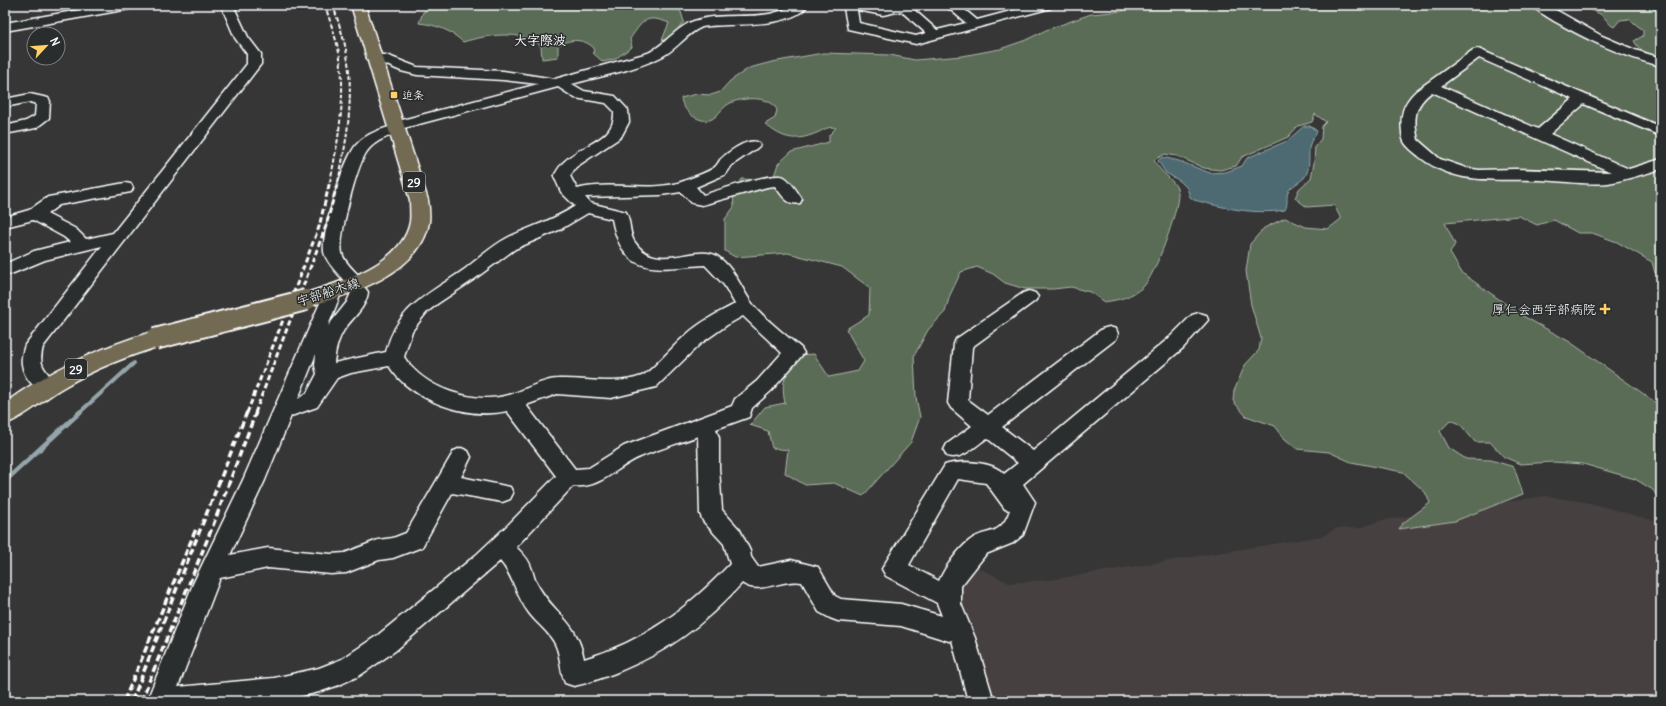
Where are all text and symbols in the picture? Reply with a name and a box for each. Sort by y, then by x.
north arrow [26,26,66,66]
district label: 大字際波 [514,32,566,49]
text: N [47,35,63,48]
place label: 迫条 [402,88,424,102]
marker: 迫条 [389,90,399,100]
road number: 29 [403,172,425,192]
street label: 宇部船木線 [294,274,362,310]
place label: 厚仁会西宇部病院 [1492,301,1596,318]
marker: 厚仁会西宇部病院 [1599,303,1611,315]
road number: 29 [65,359,87,379]

